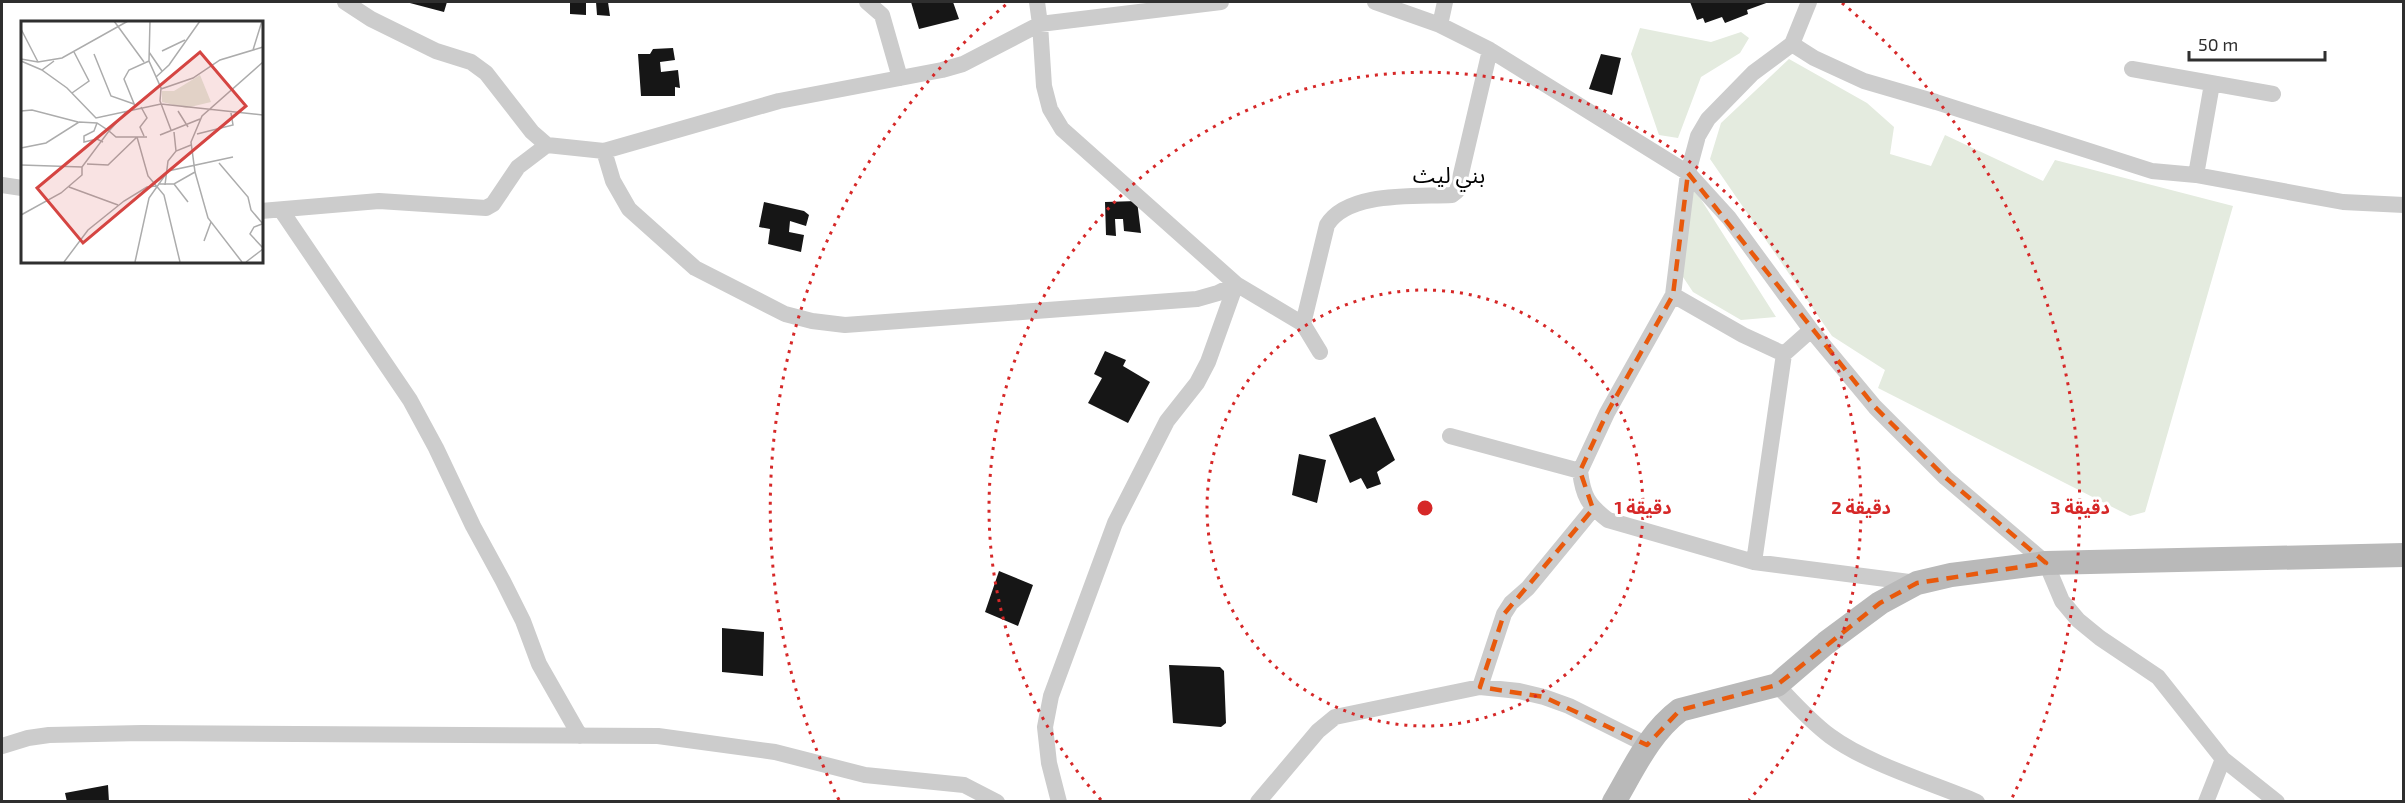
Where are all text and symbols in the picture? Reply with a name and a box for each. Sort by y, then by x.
inset map [21,21,262,262]
scale bar [2189,24,2326,62]
text: 50 m [2198,33,2238,55]
district label: بني ليث [1413,161,1485,192]
text: 1 دقيقة [1615,496,1671,518]
text: 2 دقيقة [1831,496,1891,518]
text: 3 دقيقة [2050,496,2110,518]
centre of rings [1415,498,1435,518]

